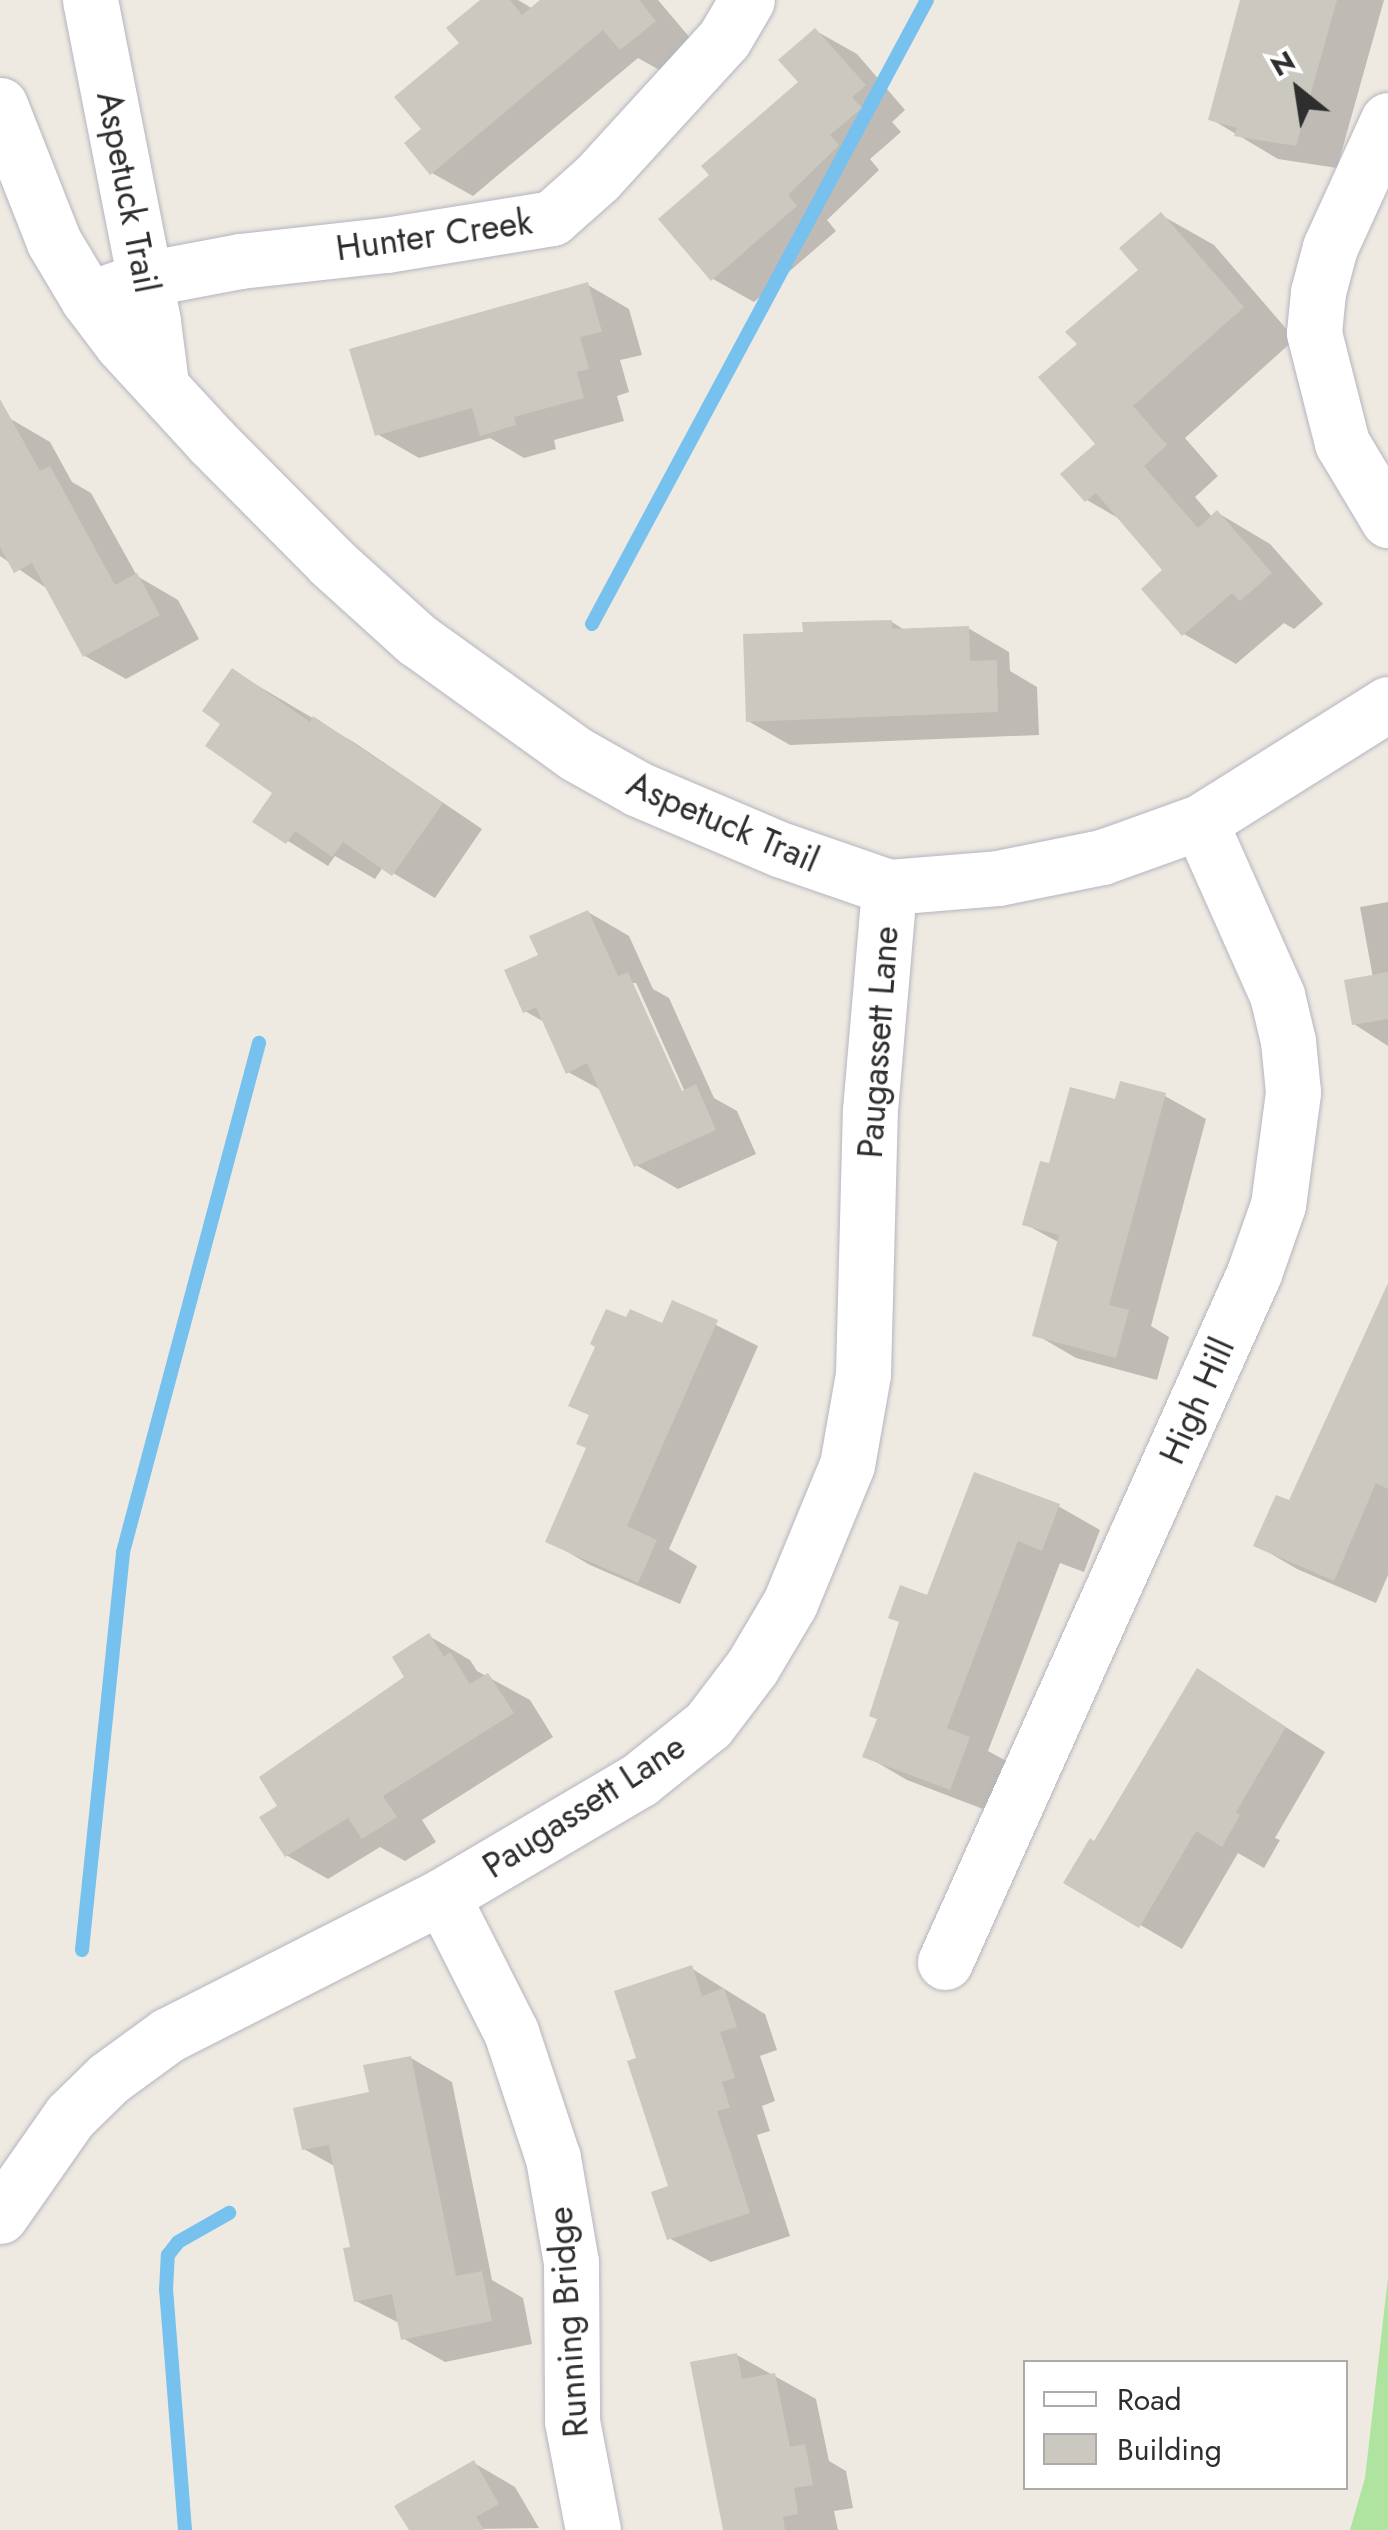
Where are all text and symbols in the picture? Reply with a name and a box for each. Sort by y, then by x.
north arrow [1248,40,1348,140]
text: N [1263,40,1303,87]
street label: Aspetuck Trail [88,88,168,296]
street label: Hunter Creek [333,200,535,270]
street label: Aspetuck Trail [621,763,825,881]
street label: Paugassett Lane [849,924,907,1160]
street label: High Hill [1151,1332,1243,1470]
street label: Paugassett Lane [475,1725,693,1887]
street label: Running Bridge [539,2205,597,2439]
legend [1023,2360,1348,2490]
text: Road [1117,2378,1182,2421]
text: Building [1117,2428,1222,2471]

